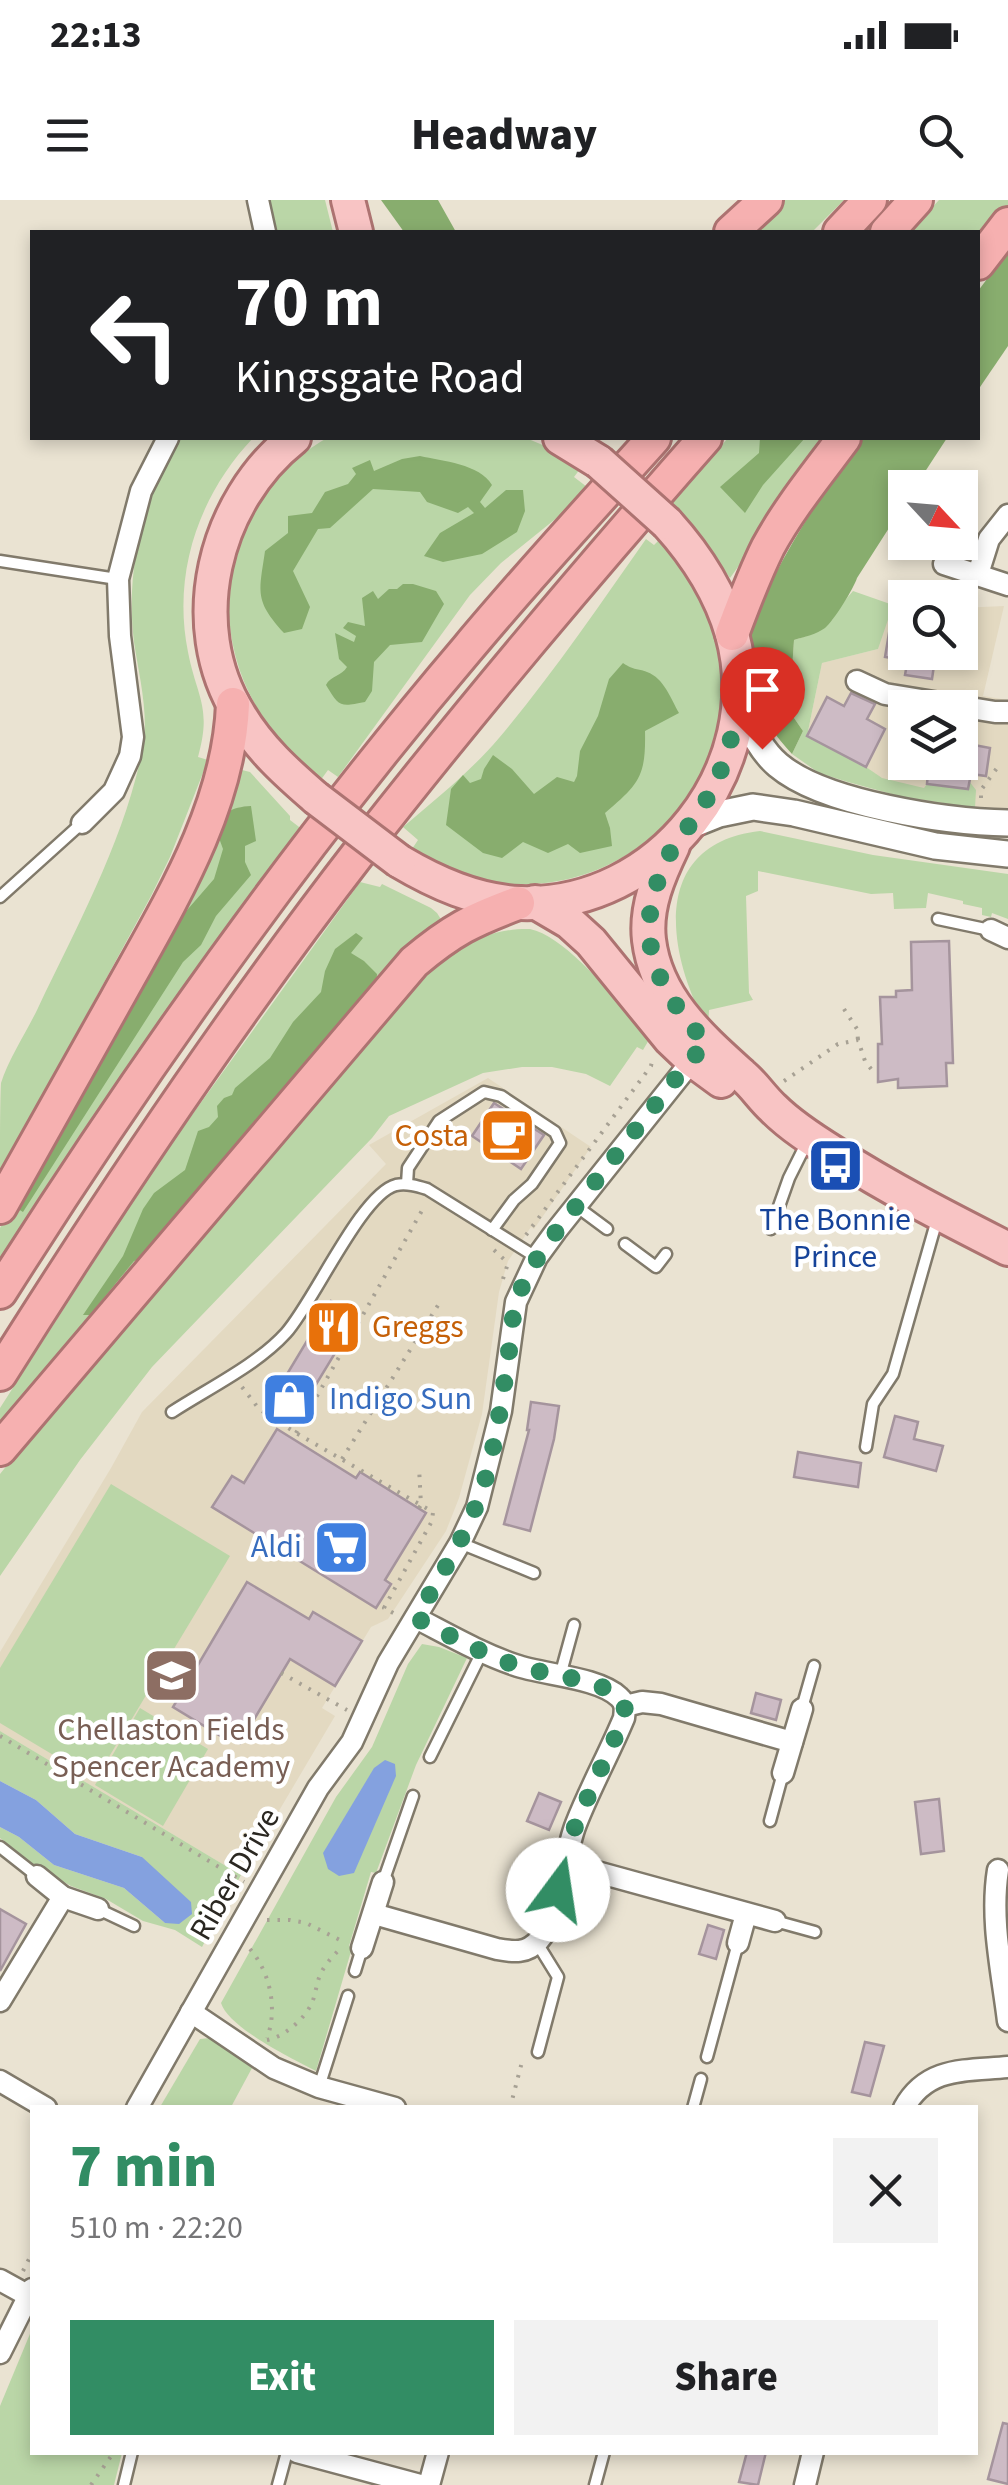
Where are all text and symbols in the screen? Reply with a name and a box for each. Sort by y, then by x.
text: 22:13 [50,8,142,62]
text: Headway [411,103,597,167]
icon: menu [40,108,95,163]
icon: search [913,108,968,163]
text: 70 m [235,253,383,353]
icon: left [70,270,200,400]
text: Kingsgate Road [235,346,525,410]
north arrow [888,470,978,560]
map controls [888,470,978,780]
button: search [888,580,978,670]
pin [720,647,805,750]
icon: arrive [735,662,790,717]
button: layers [888,690,978,780]
cafe icon: Costa [478,1106,538,1166]
place label: Costa [394,1113,469,1159]
bus stop icon: The Bonnie Prince [805,1136,865,1196]
place label: The Bonnie Prince [759,1197,911,1280]
restaurant icon: Greggs [303,1297,363,1357]
place label: Greggs [372,1304,464,1350]
shop icon: Indigo Sun [260,1369,320,1429]
place label: Indigo Sun [329,1376,472,1422]
supermarket icon: Aldi [311,1517,371,1577]
place label: Aldi [251,1524,302,1570]
school or university icon: Chellaston Fields Spencer Academy [141,1646,201,1706]
place label: Chellaston Fields Spencer Academy [52,1707,290,1790]
street label: Riber Drive [178,1799,292,1949]
position arrow [506,1838,610,1942]
text: 7 min [70,2125,217,2210]
button: close [833,2138,938,2243]
text: 510 m · 22:20 [70,2205,243,2251]
button: Exit [70,2320,494,2435]
button: Share [514,2320,938,2435]

